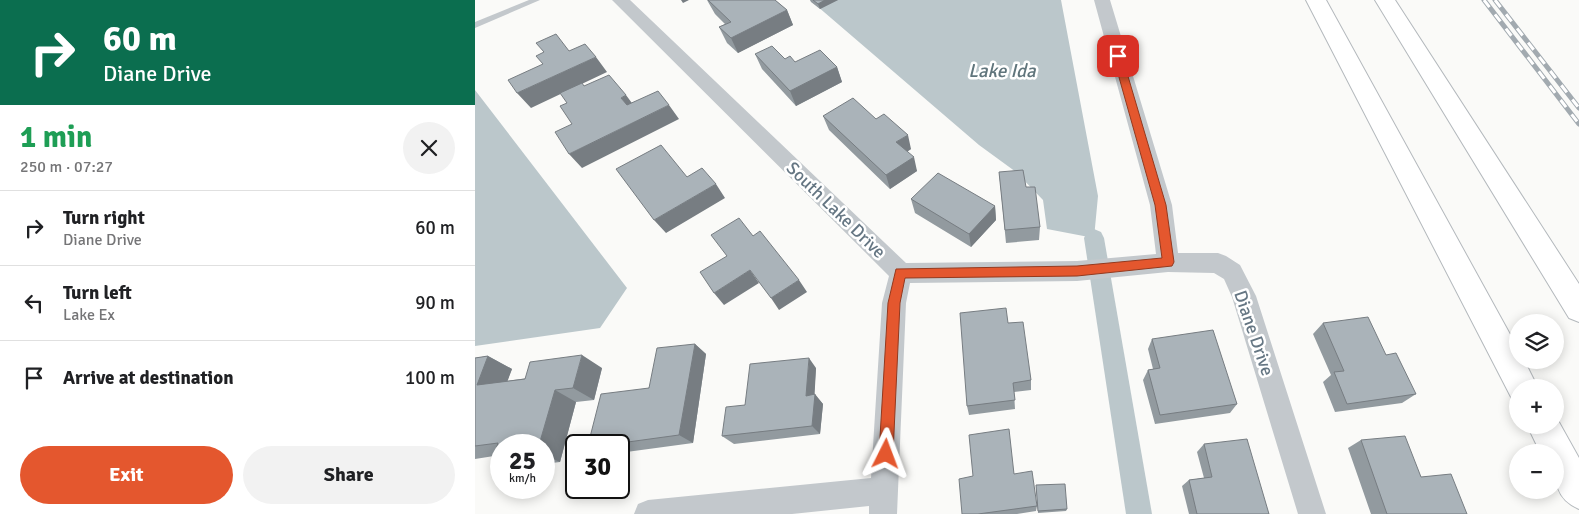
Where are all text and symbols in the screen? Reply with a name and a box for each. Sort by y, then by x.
text: 60 m [103,17,177,60]
icon: right [20,20,85,85]
pin [1097,35,1139,77]
icon: arrive [1104,42,1132,70]
water label: Lake Ida [968,59,1037,83]
text: Diane Drive [103,60,211,87]
text: 1 min [20,119,92,156]
button: close [403,122,455,174]
text: 250 m · 07:27 [20,157,113,177]
street label: South Lake Drive [782,157,890,263]
text: Turn right [63,206,145,230]
icon: right [20,214,48,242]
text: 60 m [415,216,455,240]
text: Diane Drive [63,230,142,250]
text: Turn left [63,281,132,305]
street label: Diane Drive [1229,287,1279,379]
icon: left [20,289,48,317]
text: 90 m [415,291,455,315]
text: Lake Ex [63,305,115,325]
map controls [1509,314,1564,499]
button: layers [1509,314,1564,369]
icon: arrive [20,364,48,392]
text: Arrive at destination [63,366,234,390]
text: 100 m [405,366,455,390]
button: + [1509,379,1564,434]
position arrow [859,427,911,479]
speed limit sign: 30 [565,434,630,499]
button: − [1509,444,1564,499]
text: 25 [509,445,536,476]
button: Exit [20,446,233,504]
button: Share [243,446,455,504]
text: km/h [509,471,536,486]

